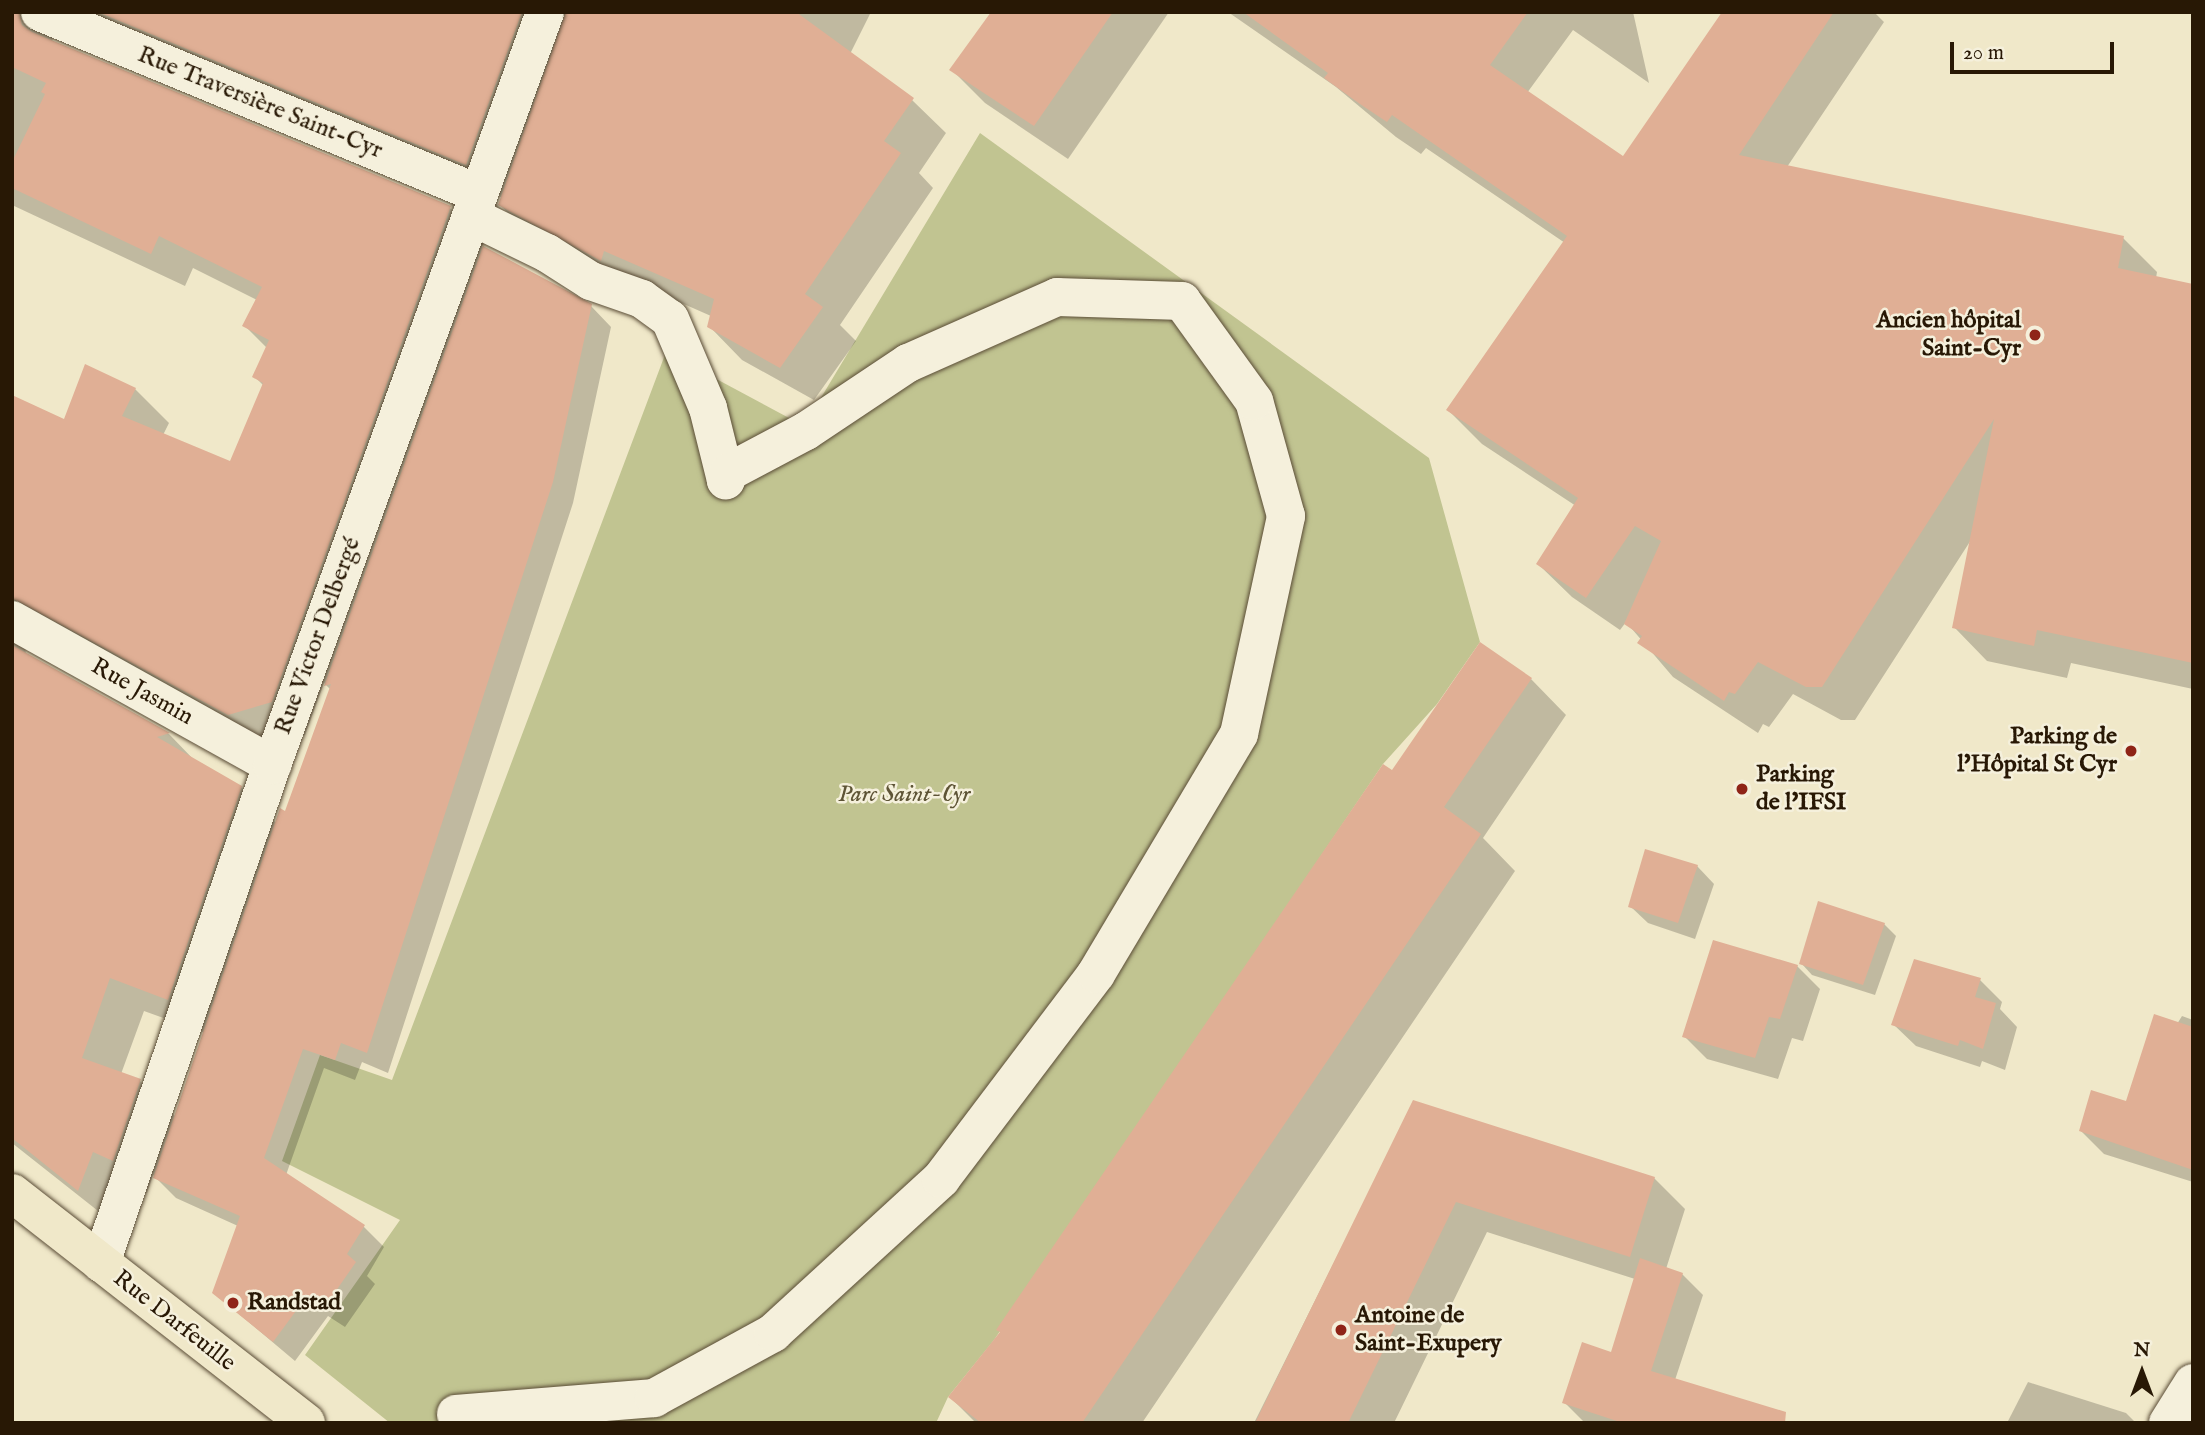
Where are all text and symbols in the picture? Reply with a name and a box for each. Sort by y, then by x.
scale bar [1953,28,2118,72]
text: 20 m [1963,40,2004,67]
street label: Rue Traversière Saint-Cyr [133,41,387,165]
place label: Ancien hôpital Saint-Cyr [1876,307,2021,363]
marker: Ancien hôpital Saint-Cyr [2027,327,2043,343]
street label: Rue Victor Delbergé [269,533,367,739]
street label: Rue Jasmin [86,652,198,732]
place label: Parking de l'Hôpital St Cyr [1957,723,2117,779]
marker: Parking de l'Hôpital St Cyr [2123,743,2139,759]
place label: Parking de l'IFSI [1756,761,1846,817]
park label: Parc Saint-Cyr [838,781,970,809]
marker: Parking de l'IFSI [1734,781,1750,797]
street label: Rue Darfeuille [107,1264,241,1378]
place label: Randstad [247,1289,341,1317]
marker: Randstad [225,1295,241,1311]
place label: Antoine de Saint-Exupery [1355,1302,1502,1358]
marker: Antoine de Saint-Exupery [1333,1322,1349,1338]
north arrow [2107,1337,2177,1407]
text: N [2134,1339,2150,1363]

